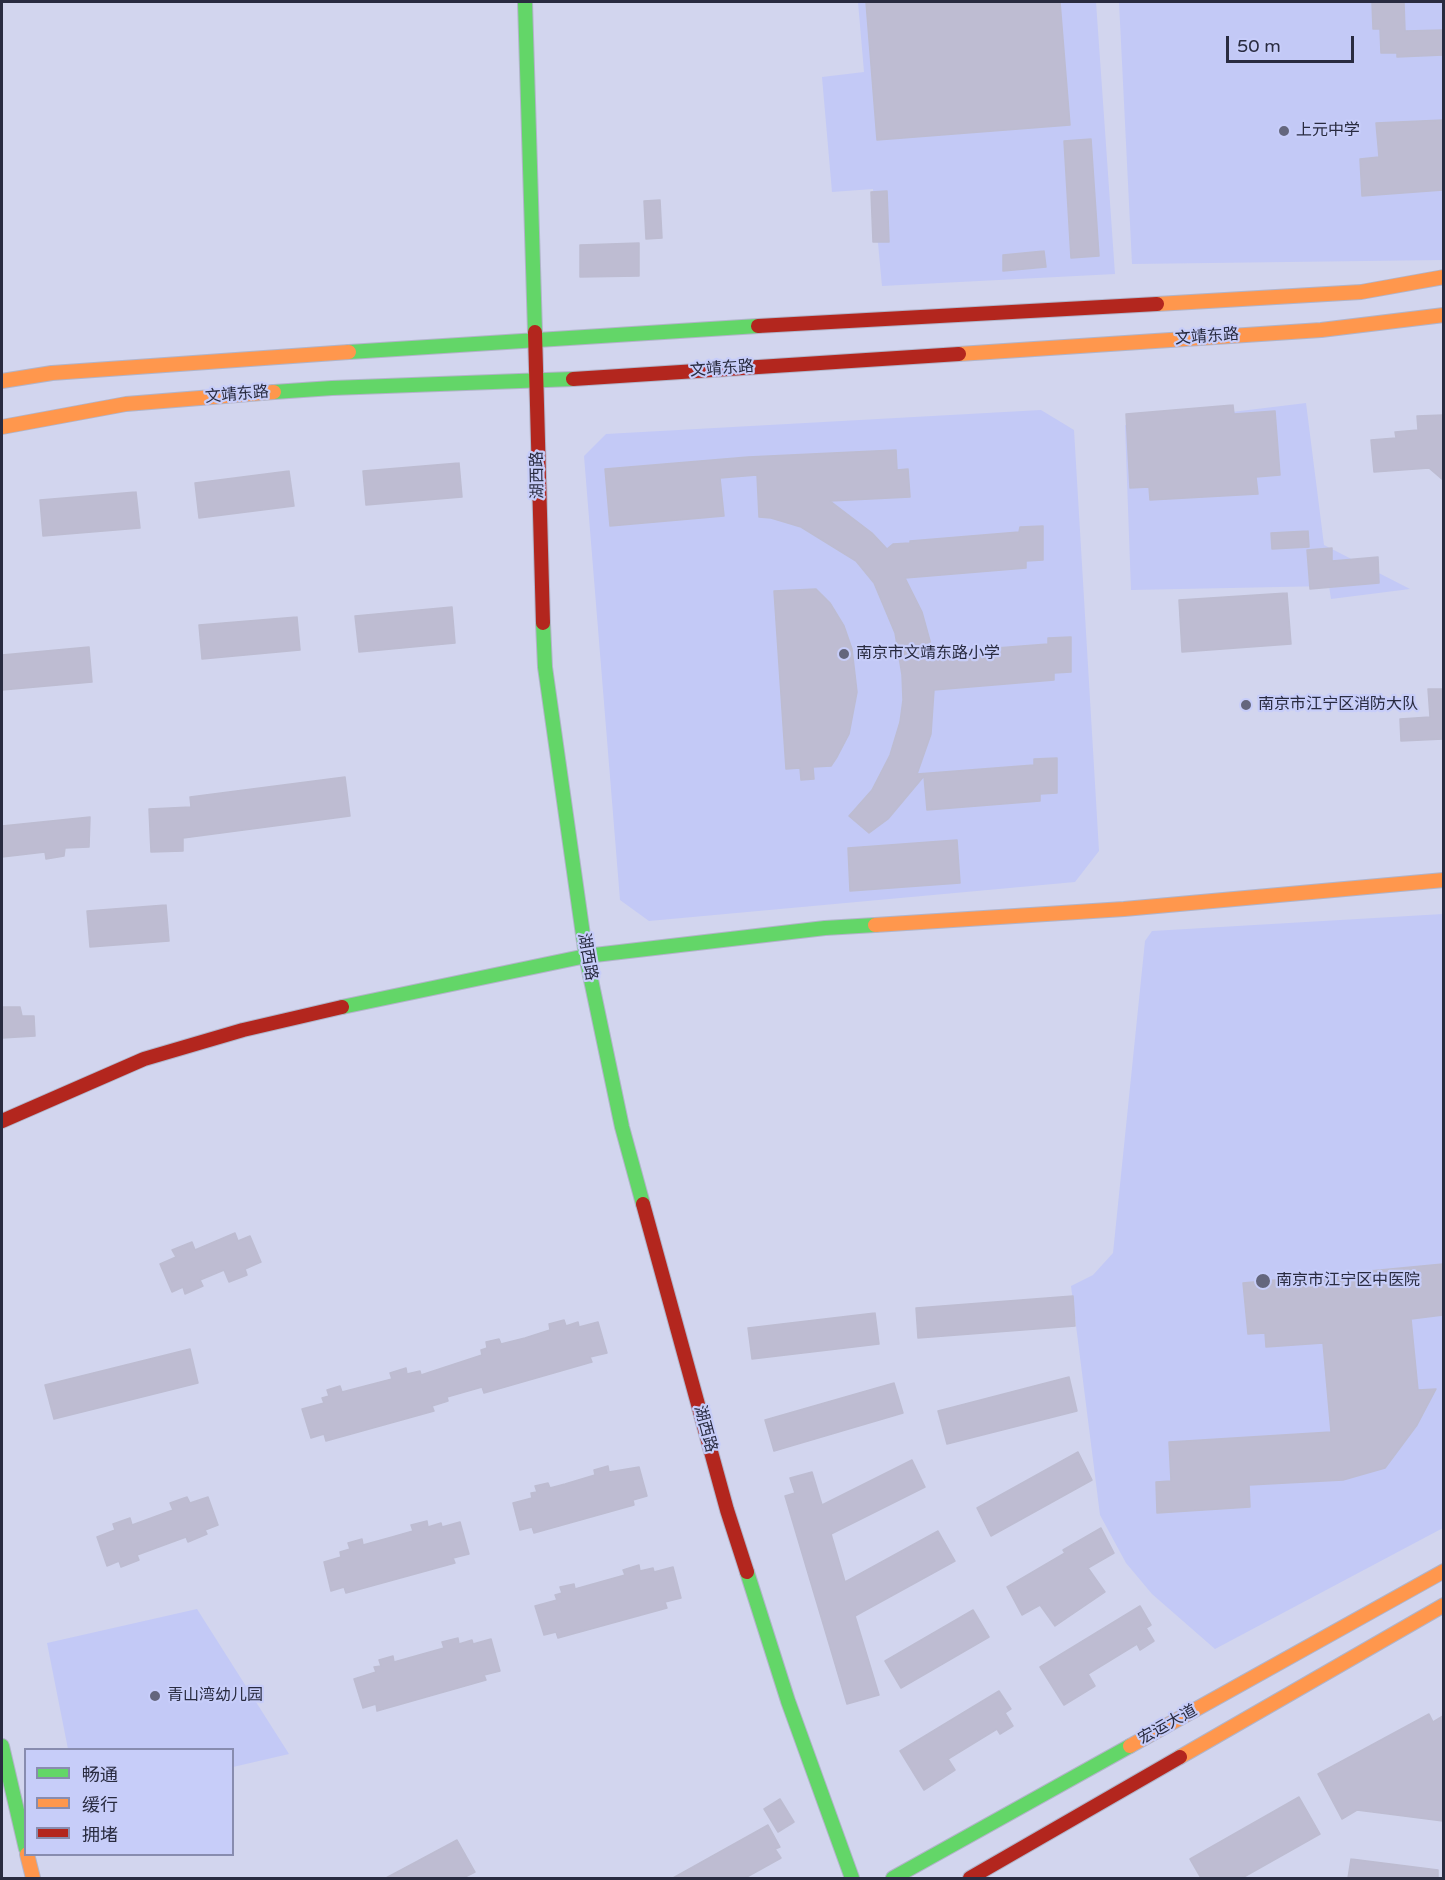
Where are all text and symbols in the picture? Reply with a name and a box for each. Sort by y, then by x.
scale bar [1229,24,1356,62]
text: 50 m [1237,35,1281,57]
place label: 上元中学 [1296,121,1360,141]
marker: 上元中学 [1277,124,1291,138]
street label: 文靖东路 [1174,325,1240,349]
street label: 文靖东路 [689,357,755,381]
street label: 文靖东路 [204,383,270,407]
street label: 湖西路 [528,451,548,499]
place label: 南京市文靖东路小学 [856,644,1000,664]
marker: 南京市文靖东路小学 [837,647,851,661]
place label: 南京市江宁区消防大队 [1258,695,1418,715]
marker: 南京市江宁区消防大队 [1239,698,1253,712]
street label: 湖西路 [573,932,601,982]
place label: 南京市江宁区中医院 [1276,1271,1420,1291]
marker: 南京市江宁区中医院 [1254,1272,1272,1290]
street label: 湖西路 [690,1403,720,1455]
place label: 青山湾幼儿园 [167,1686,263,1706]
marker: 青山湾幼儿园 [148,1689,162,1703]
street label: 宏运大道 [1135,1701,1201,1749]
legend [24,1748,234,1856]
text: 畅通 [82,1764,118,1786]
text: 缓行 [82,1794,118,1816]
text: 拥堵 [82,1824,118,1846]

